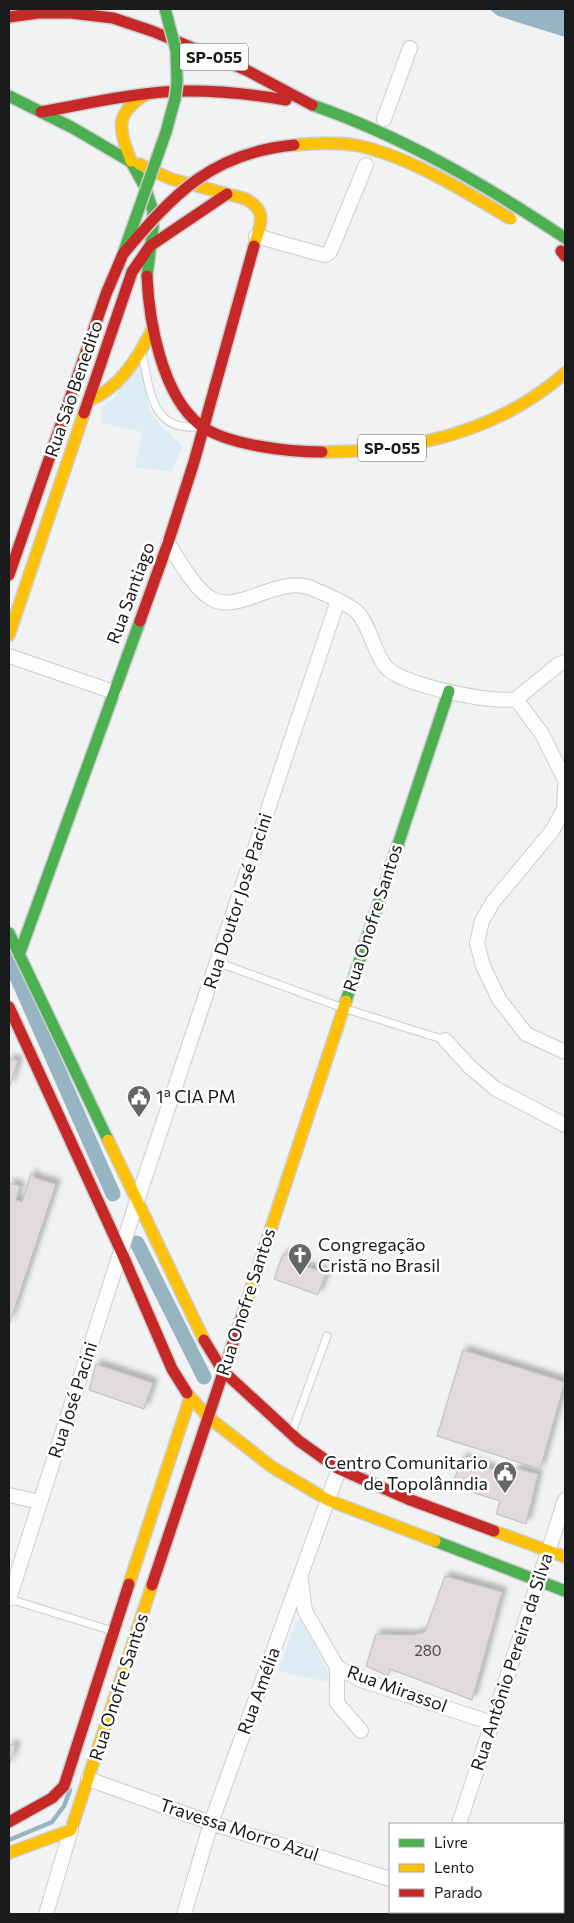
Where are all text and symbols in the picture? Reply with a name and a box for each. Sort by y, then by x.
road number: SP-055 [180,44,248,70]
street label: Rua São Benedito [39,318,107,460]
road number: SP-055 [358,434,426,462]
street label: Rua Santiago [101,539,159,647]
street label: Rua Doutor José Pacini [198,810,276,991]
street label: Rua Onofre Santos [338,841,406,994]
public building icon: 1ª CIA PM [126,1084,152,1118]
place label: 1ª CIA PM [156,1085,236,1107]
street label: Rua Onofre Santos [211,1225,279,1378]
place label: Congregação Cristã no Brasil [318,1233,440,1276]
church icon: Congregação Cristã no Brasil [287,1242,313,1276]
street label: Rua José Pacini [43,1339,101,1461]
place label: Centro Comunitario de Topolânndia [324,1451,488,1494]
public building icon: Centro Comunitario de Topolânndia [492,1460,518,1494]
street label: Rua Antônio Pereira da Silva [465,1550,557,1773]
street label: Rua Onofre Santos [84,1610,152,1763]
house number: 280 [414,1641,442,1659]
street label: Rua Amélia [232,1644,284,1737]
street label: Rua Mirassol [344,1660,450,1716]
street label: Travessa Morro Azul [157,1793,322,1865]
legend [389,1823,564,1913]
text: Livre [434,1833,468,1851]
text: Lento [434,1858,474,1876]
text: Parado [434,1883,483,1901]

